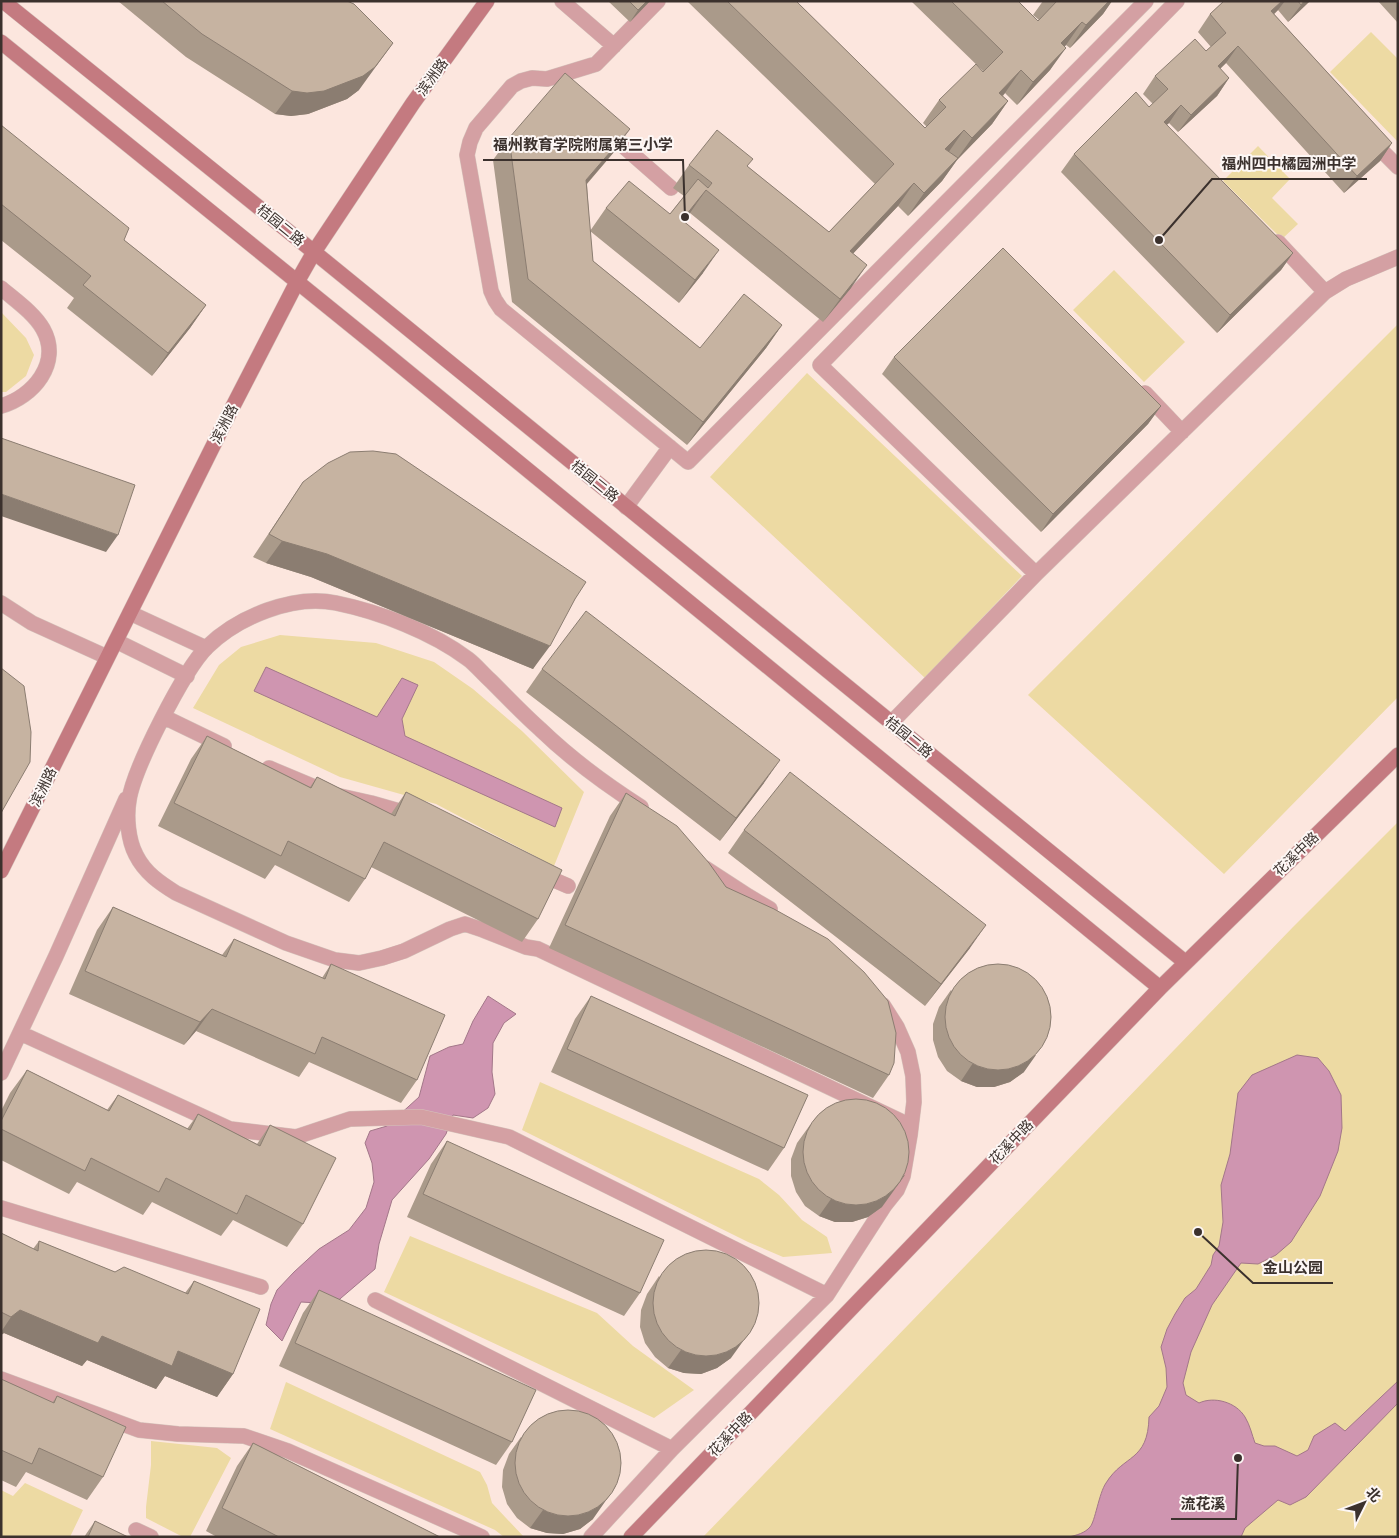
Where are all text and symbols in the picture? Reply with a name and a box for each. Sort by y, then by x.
street label: 滨洲路 [412,55,452,100]
callout: 福州教育学院附属第三小学 [483,130,683,160]
text: 福州教育学院附属第三小学 [493,135,673,155]
callout: 福州四中橘园洲中学 [1212,149,1367,179]
text: 福州四中橘园洲中学 [1221,154,1357,174]
street label: 桔园二路 [253,200,308,250]
street label: 滨洲路 [206,401,242,447]
street label: 桔园二路 [567,456,622,506]
street label: 桔园二路 [881,712,936,762]
street label: 滨洲路 [26,764,61,810]
street label: 花溪中路 [1270,828,1323,881]
street label: 花溪中路 [985,1116,1038,1169]
callout: 金山公园 [1253,1253,1333,1283]
text: 金山公园 [1263,1258,1323,1278]
street label: 花溪中路 [704,1408,757,1461]
north arrow [1339,1478,1389,1528]
text: 北 [1362,1483,1385,1506]
callout: 流花溪 [1171,1489,1236,1519]
text: 流花溪 [1180,1494,1226,1514]

